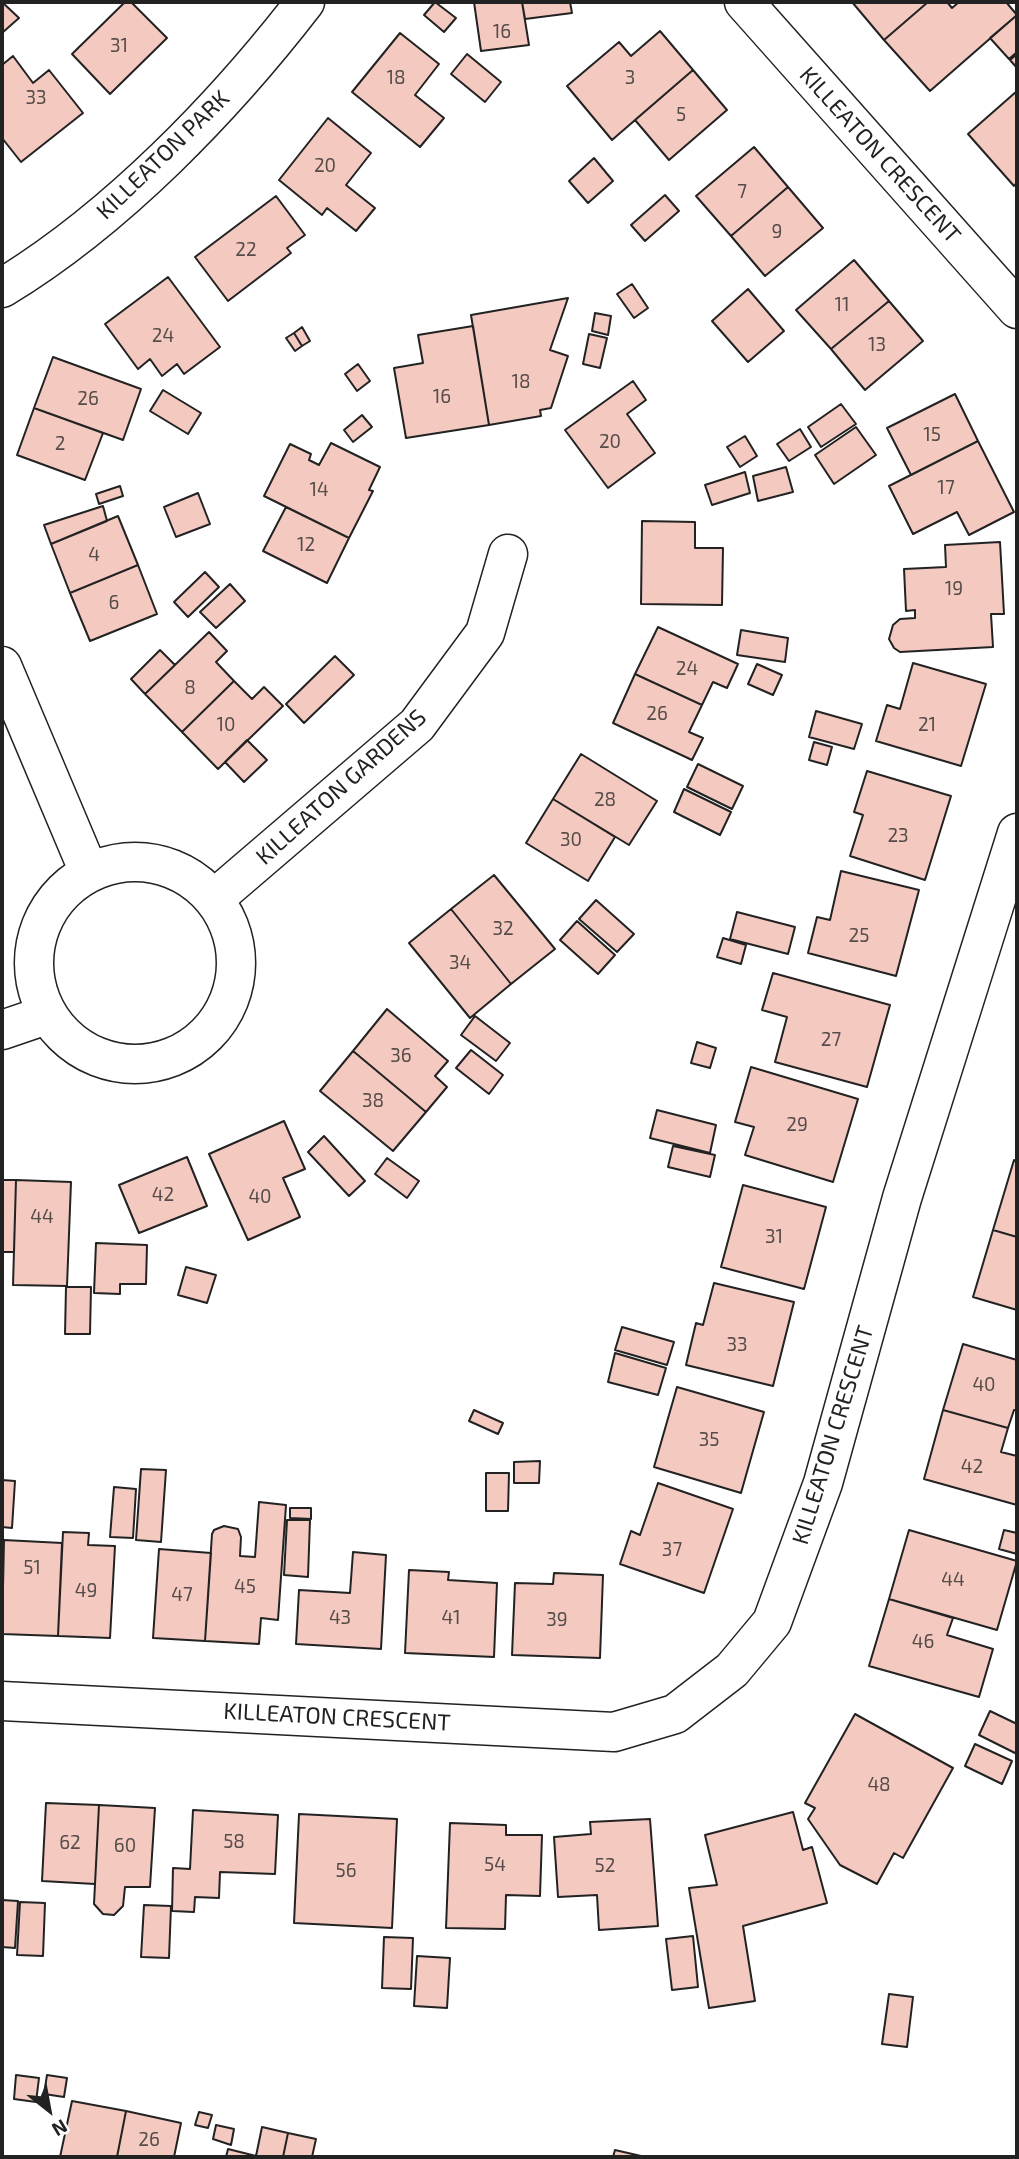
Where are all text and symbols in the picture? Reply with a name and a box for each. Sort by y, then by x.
house number: 16 [493,21,511,43]
house number: 31 [110,35,128,57]
street label: KILLEATON CRESCENT [794,61,966,249]
house number: 18 [386,67,406,89]
house number: 3 [625,67,635,89]
street label: KILLEATON PARK [91,85,235,225]
house number: 33 [25,87,47,109]
house number: 5 [676,104,686,126]
house number: 20 [314,155,336,177]
house number: 7 [737,181,747,203]
house number: 9 [772,221,782,243]
house number: 22 [235,239,257,261]
house number: 11 [834,294,850,316]
house number: 24 [152,325,174,347]
house number: 13 [868,334,886,356]
house number: 18 [511,371,531,393]
house number: 16 [433,386,451,408]
house number: 26 [77,388,99,410]
house number: 15 [923,424,941,446]
house number: 20 [599,431,621,453]
house number: 2 [55,433,65,455]
house number: 17 [937,477,955,499]
house number: 14 [309,479,329,501]
house number: 12 [297,534,315,556]
house number: 4 [88,544,100,566]
house number: 19 [945,578,963,600]
house number: 6 [109,592,119,614]
house number: 24 [676,658,698,680]
house number: 8 [184,677,196,699]
street label: KILLEATON GARDENS [250,703,432,871]
house number: 26 [646,703,668,725]
house number: 10 [216,714,236,736]
house number: 21 [918,714,936,736]
house number: 28 [594,789,616,811]
house number: 23 [887,825,909,847]
house number: 30 [560,829,582,851]
house number: 32 [492,918,514,940]
house number: 25 [849,925,869,947]
house number: 34 [449,952,471,974]
house number: 27 [821,1029,841,1051]
house number: 36 [390,1045,412,1067]
house number: 38 [362,1090,384,1112]
house number: 29 [786,1114,808,1136]
house number: 42 [152,1184,174,1206]
house number: 40 [248,1186,272,1208]
house number: 44 [30,1206,54,1228]
house number: 31 [765,1226,783,1248]
street label: KILLEATON CRESCENT [787,1322,879,1548]
house number: 33 [726,1334,748,1356]
house number: 40 [972,1374,996,1396]
house number: 35 [699,1429,719,1451]
house number: 42 [961,1456,983,1478]
house number: 37 [662,1539,682,1561]
house number: 51 [23,1557,41,1579]
house number: 44 [941,1569,965,1591]
house number: 45 [234,1576,256,1598]
house number: 49 [75,1580,97,1602]
house number: 47 [171,1584,193,1606]
house number: 43 [329,1607,351,1629]
house number: 41 [441,1607,461,1629]
house number: 39 [546,1609,568,1631]
house number: 46 [912,1631,934,1653]
street label: KILLEATON CRESCENT [223,1697,451,1737]
house number: 48 [867,1774,891,1796]
house number: 58 [223,1831,245,1853]
house number: 62 [59,1832,81,1854]
house number: 60 [114,1835,136,1857]
house number: 54 [484,1854,506,1876]
house number: 52 [595,1855,615,1877]
house number: 56 [335,1860,357,1882]
north arrow [14,2075,84,2145]
text: N [48,2115,72,2142]
house number: 26 [138,2129,160,2151]

